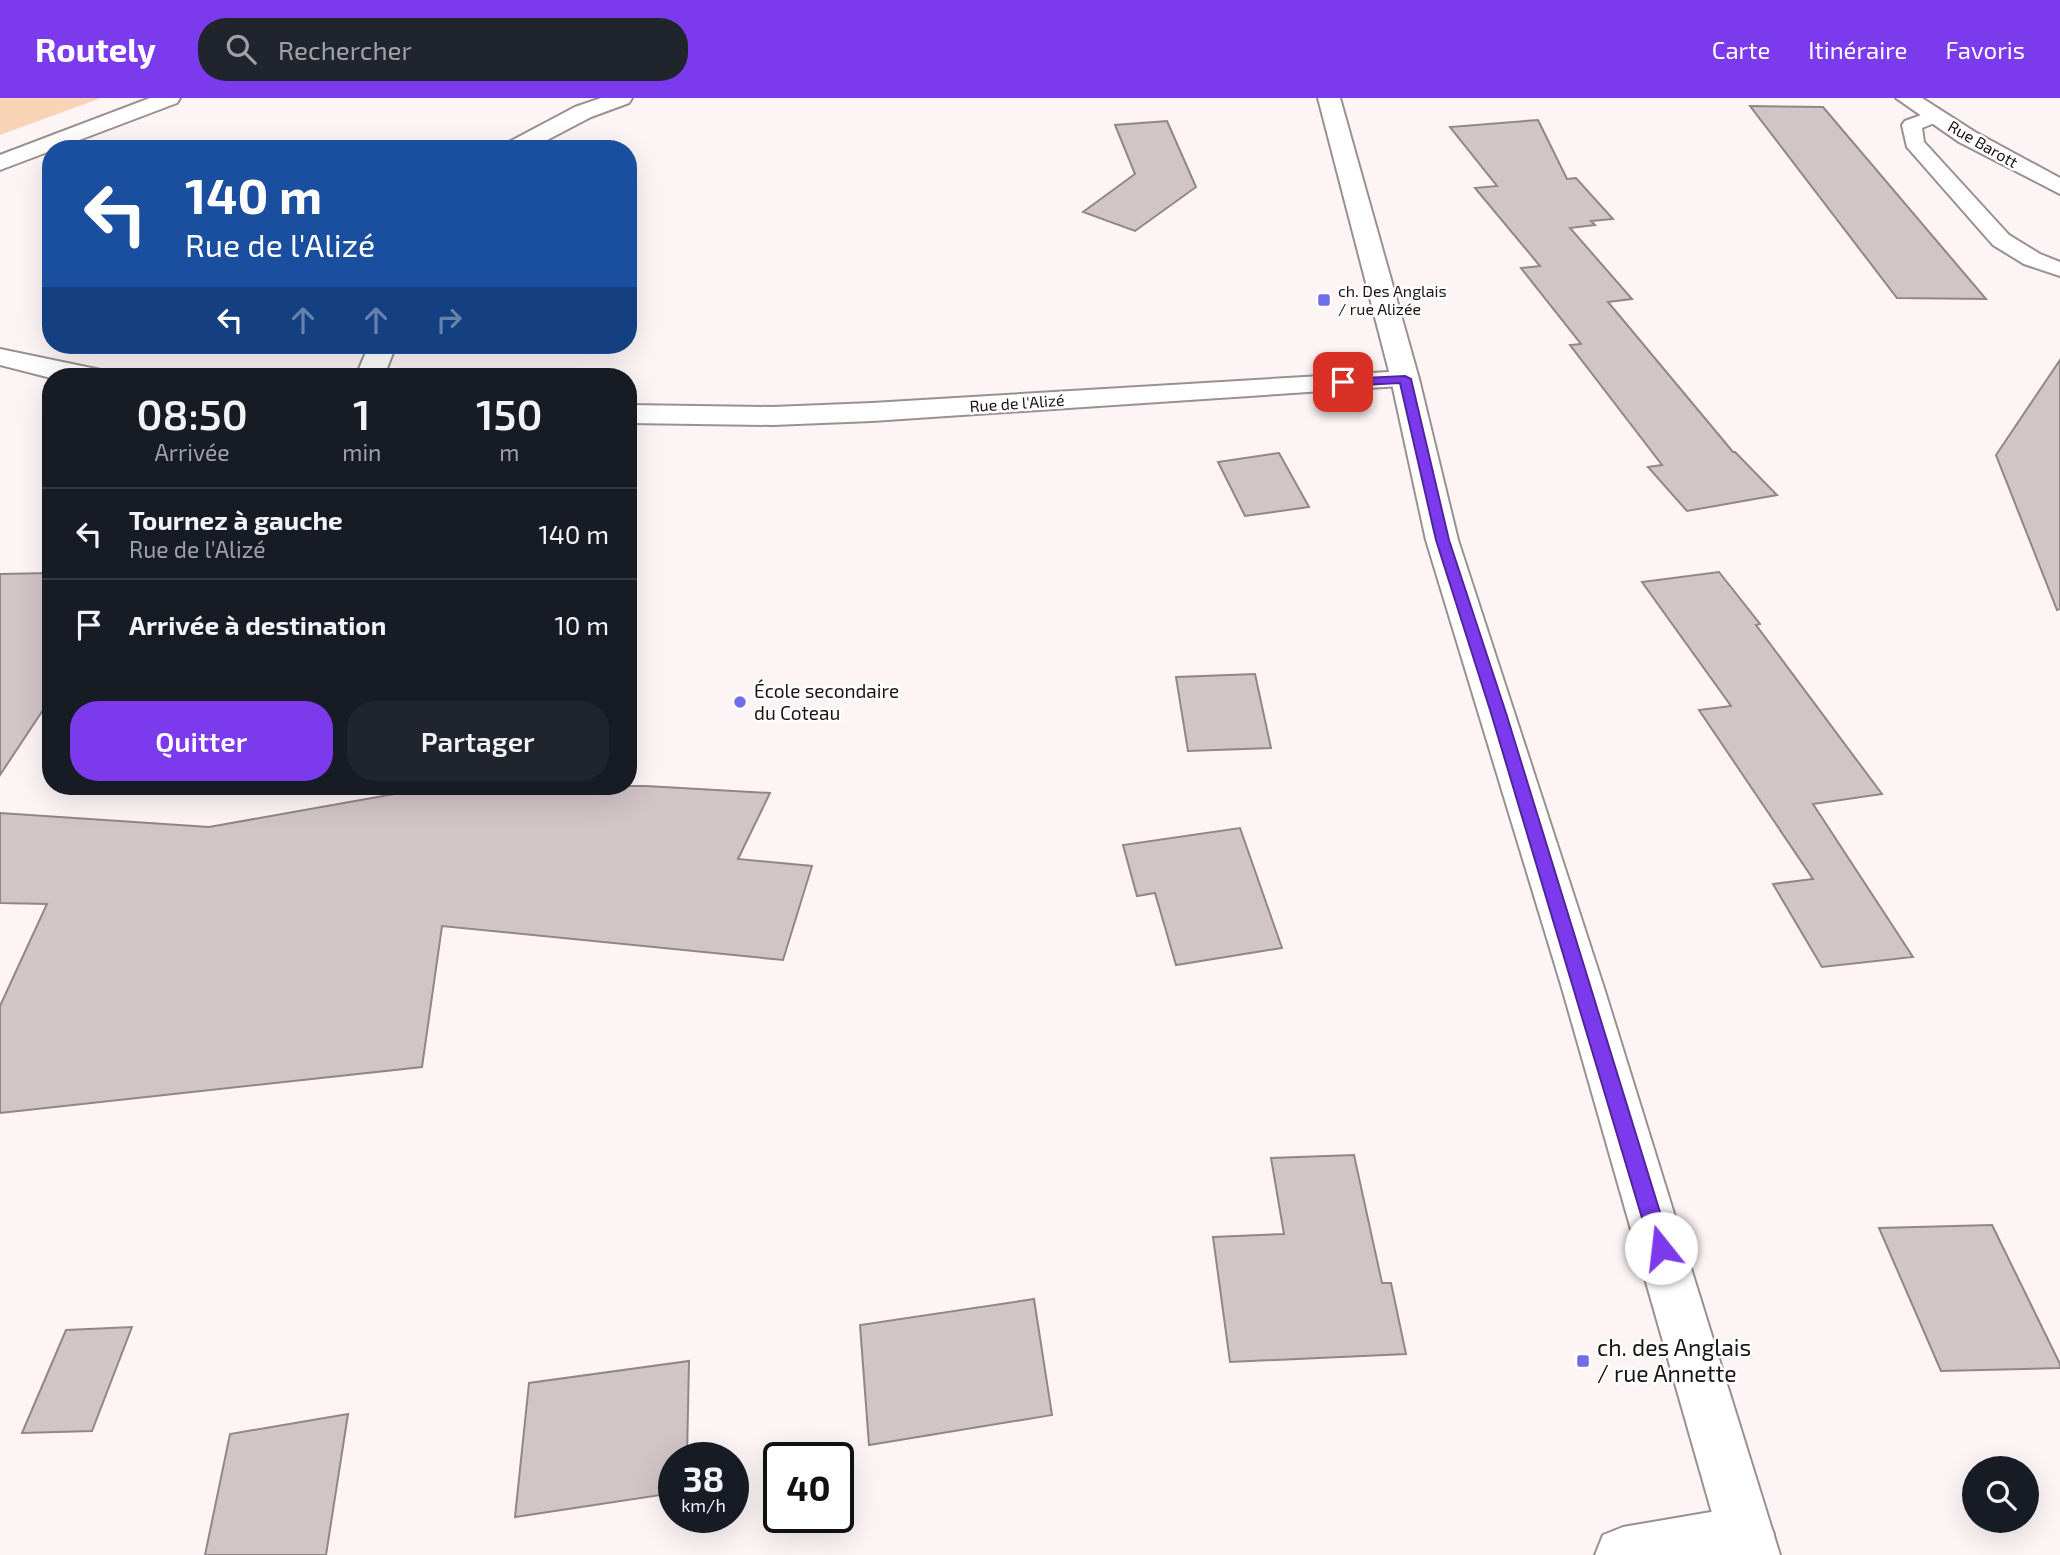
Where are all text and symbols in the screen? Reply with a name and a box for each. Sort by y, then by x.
search box [198,18,688,81]
text: Routely [35,29,156,69]
icon: search [222,30,260,68]
text: Rechercher [278,34,412,65]
text: Carte [1712,35,1770,64]
text: Itinéraire [1808,35,1907,64]
text: Favoris [1945,35,2025,64]
street label: Rue Barott [1945,116,2021,171]
text: 140 m [185,165,322,224]
icon: left [70,168,161,259]
text: Rue de l'Alizé [185,225,375,263]
place label: ch. Des Anglais / rue Alizée [1338,281,1447,318]
marker: ch. Des Anglais / rue Alizée [1316,292,1332,308]
icon: left [211,301,249,339]
icon: ahead [284,301,322,339]
icon: ahead [357,301,395,339]
icon: right [430,301,468,339]
pin [1313,352,1373,412]
icon: arrive [1324,363,1362,401]
text: 08:50 [137,388,248,438]
text: 1 [353,388,371,438]
text: 150 [476,388,542,438]
street label: Rue de l'Alizé [969,390,1065,415]
text: Arrivée [155,438,230,466]
text: min [342,438,381,466]
text: m [499,438,519,466]
text: Tournez à gauche [129,504,343,535]
icon: left [70,515,108,553]
text: 140 m [538,518,609,549]
text: Rue de l'Alizé [129,535,266,563]
icon: arrive [70,606,108,644]
text: Arrivée à destination [129,609,386,640]
text: 10 m [554,609,609,640]
place label: École secondaire du Coteau [754,679,899,724]
marker: École secondaire du Coteau [732,694,748,710]
button: Quitter [70,701,333,781]
button: Partager [347,701,609,781]
position arrow [1624,1211,1698,1285]
place label: ch. des Anglais / rue Annette [1597,1333,1751,1387]
marker: ch. des Anglais / rue Annette [1575,1353,1591,1369]
speed limit sign: 40 [763,1442,854,1533]
map controls [1962,1456,2039,1533]
button: search [1962,1456,2039,1533]
text: 38 [683,1457,724,1499]
text: km/h [681,1494,726,1516]

